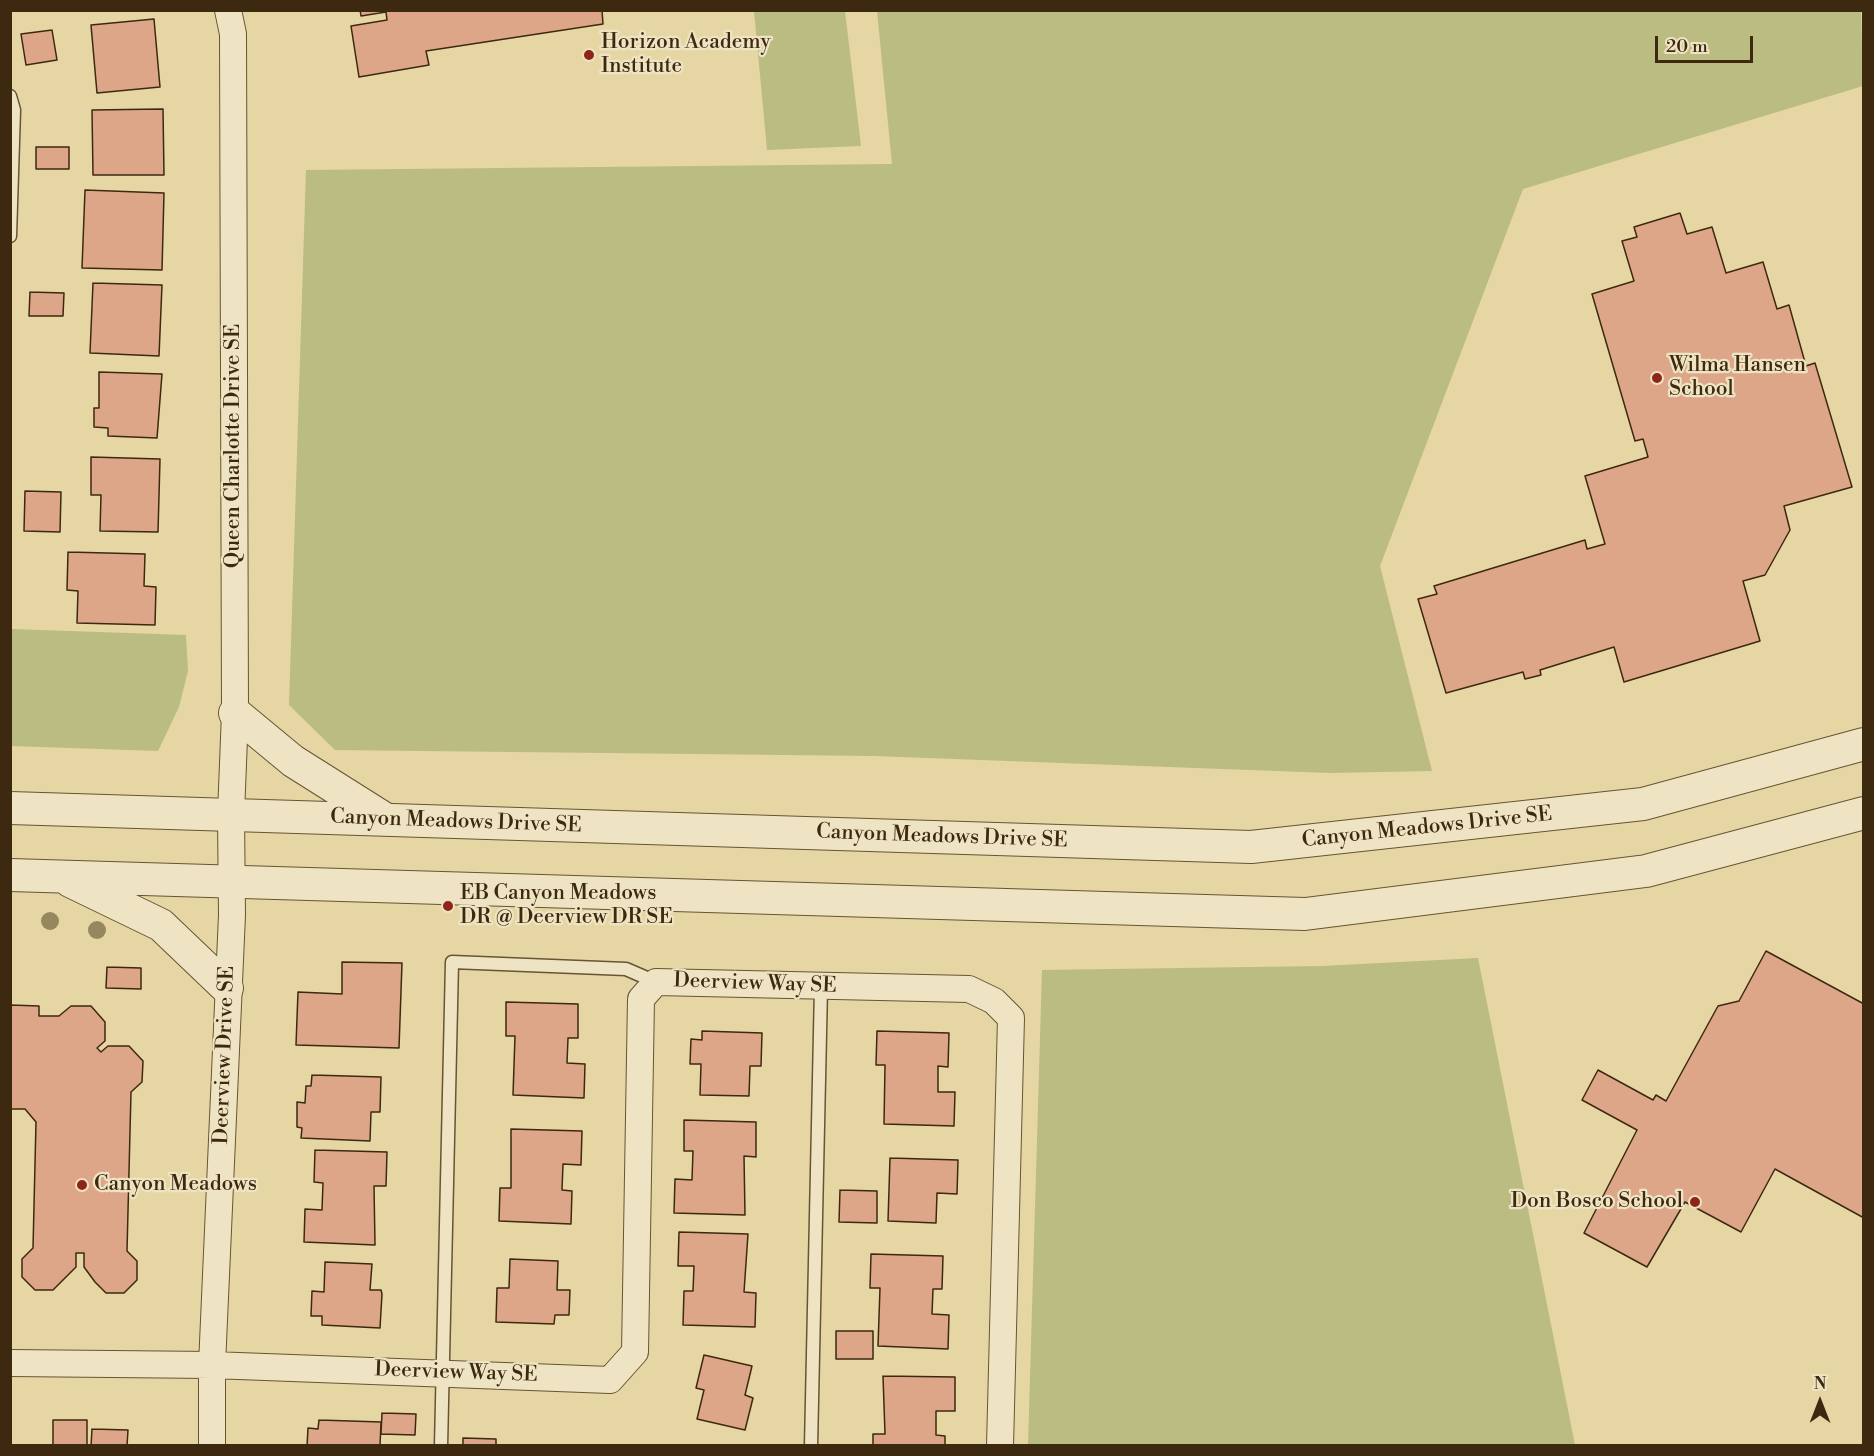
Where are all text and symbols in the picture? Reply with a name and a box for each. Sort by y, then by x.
scale bar [1658,24,1756,62]
place label: Horizon Academy Institute [601,30,771,80]
text: 20 m [1666,35,1708,58]
marker: Horizon Academy Institute [582,48,596,62]
street label: Queen Charlotte Drive SE [221,324,247,568]
place label: Wilma Hansen School [1669,353,1806,403]
marker: Wilma Hansen School [1650,371,1664,385]
street label: Canyon Meadows Drive SE [1301,802,1553,854]
street label: Canyon Meadows Drive SE [330,805,582,839]
street label: Canyon Meadows Drive SE [816,820,1068,854]
place label: EB Canyon Meadows DR @ Deerview DR SE [460,881,673,931]
marker: EB Canyon Meadows DR @ Deerview DR SE [441,899,455,913]
street label: Deerview Drive SE [209,965,241,1145]
street label: Deerview Way SE [673,969,837,999]
place label: Canyon Meadows [94,1172,257,1198]
marker: Canyon Meadows [75,1178,89,1192]
place label: Don Bosco School [1511,1189,1683,1215]
marker: Don Bosco School [1688,1195,1702,1209]
street label: Deerview Way SE [374,1358,538,1388]
north arrow [1790,1372,1850,1432]
text: N [1814,1374,1826,1394]

